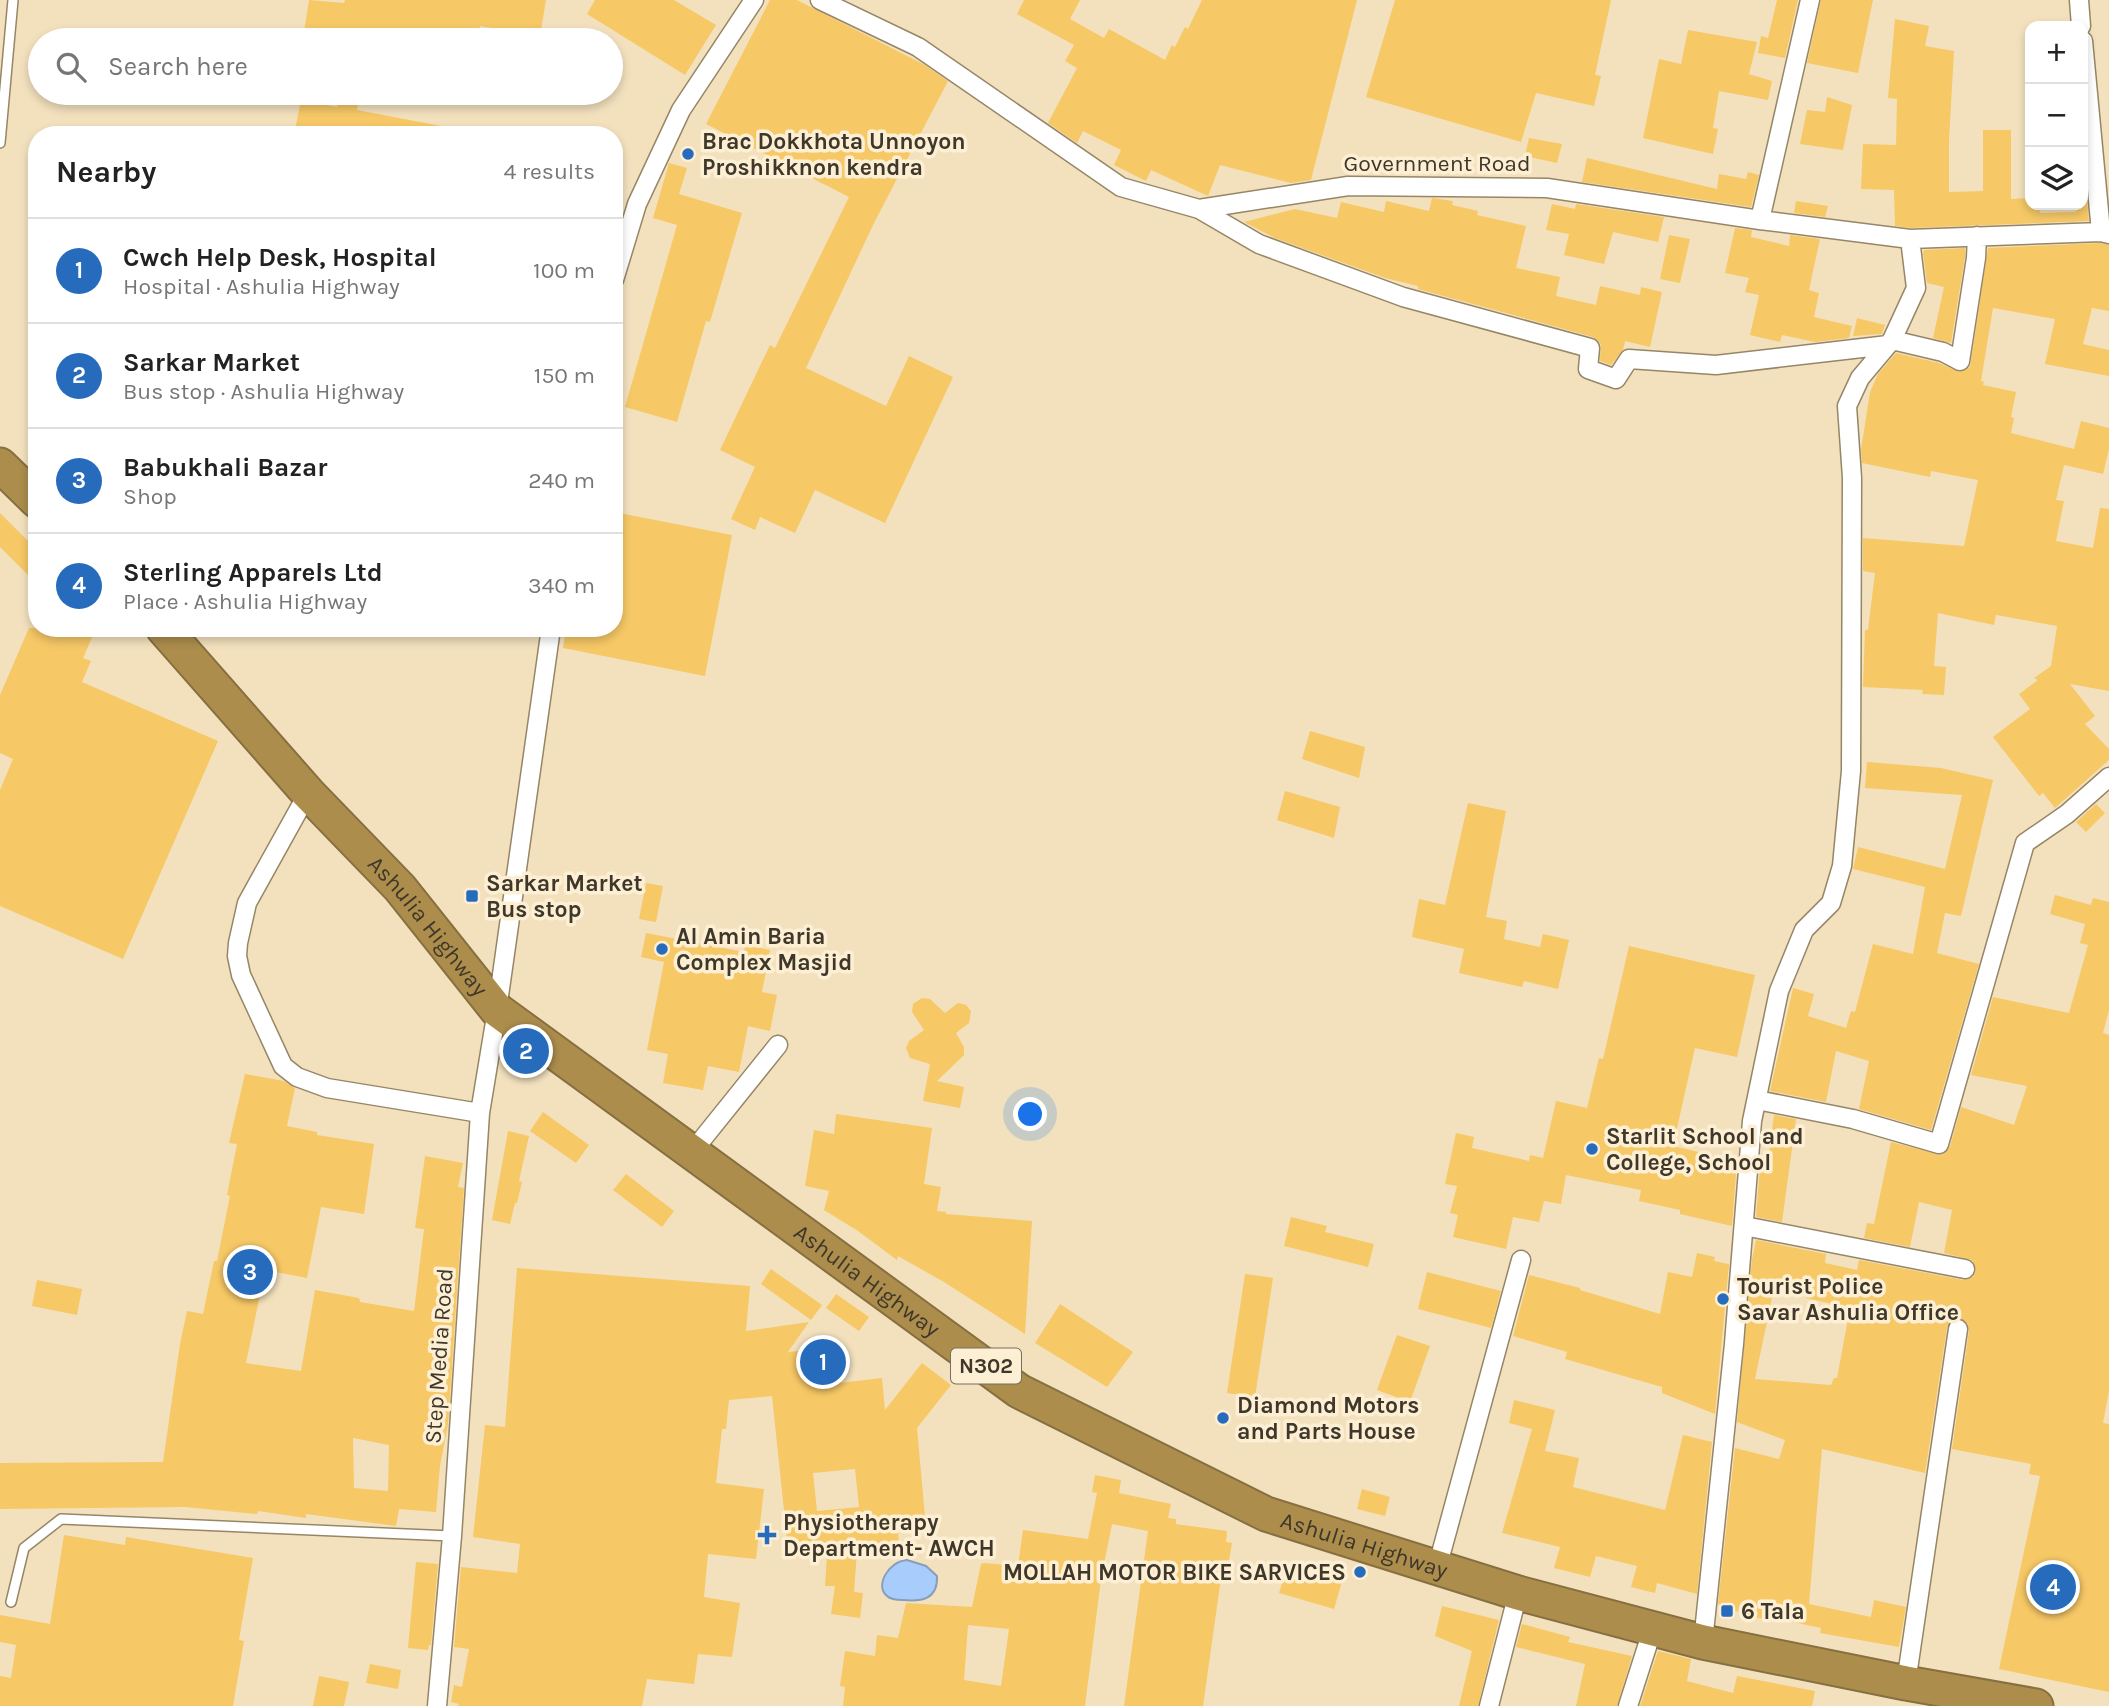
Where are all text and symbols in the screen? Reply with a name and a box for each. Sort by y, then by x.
map controls [2025,21,2088,210]
button: + [2025,21,2088,84]
search box [28,28,623,105]
icon: search [52,48,90,86]
text: Search here [108,51,248,82]
button: − [2025,84,2088,147]
place label: Brac Dokkhota Unnoyon Proshikknon kendra [702,128,966,181]
marker: Brac Dokkhota Unnoyon Proshikknon kendra [680,146,696,162]
button: layers [2025,147,2088,210]
street label: Government Road [1343,150,1531,177]
text: Nearby [56,154,156,190]
text: 4 results [503,158,595,185]
text: Cwch Help Desk, Hospital [123,242,437,273]
text: 1 [75,257,83,284]
text: 100 m [533,257,595,284]
text: Hospital · Ashulia Highway [123,273,400,300]
text: Sarkar Market [123,347,300,378]
text: 2 [72,362,86,389]
text: 150 m [534,362,595,389]
text: Bus stop · Ashulia Highway [123,378,404,405]
text: Babukhali Bazar [123,452,327,483]
text: 3 [72,467,86,494]
text: 240 m [528,467,595,494]
text: Shop [123,483,177,510]
text: Sterling Apparels Ltd [123,557,383,588]
text: 4 [72,572,86,599]
text: 340 m [528,572,595,599]
text: Place · Ashulia Highway [123,588,367,615]
street label: Ashulia Highway [363,850,494,1001]
place label: Sarkar Market Bus stop [486,870,643,923]
marker: Sarkar Market Bus stop [464,888,480,904]
place label: Al Amin Baria Complex Masjid [676,923,852,976]
marker: Al Amin Baria Complex Masjid [654,941,670,957]
pin: 2 [503,1025,549,1077]
your location [1013,1097,1047,1131]
place label: Starlit School and College, School [1606,1123,1804,1176]
marker: Starlit School and College, School [1584,1141,1600,1157]
street label: Ashulia Highway [789,1218,945,1342]
pin: 3 [227,1246,273,1298]
street label: Step Media Road [419,1267,459,1445]
place label: Tourist Police Savar Ashulia Office [1737,1273,1959,1326]
marker: Tourist Police Savar Ashulia Office [1715,1291,1731,1307]
pin: 1 [800,1336,846,1388]
road number: N302 [951,1348,1021,1384]
place label: Diamond Motors and Parts House [1237,1392,1419,1445]
marker: Diamond Motors and Parts House [1215,1410,1231,1426]
street label: Ashulia Highway [1277,1506,1452,1584]
place label: Physiotherapy Department- AWCH [783,1509,995,1562]
marker: Physiotherapy Department- AWCH [757,1525,777,1545]
place label: MOLLAH MOTOR BIKE SARVICES [1003,1559,1346,1586]
pin: 4 [2030,1561,2076,1613]
marker: MOLLAH MOTOR BIKE SARVICES [1352,1564,1368,1580]
place label: 6 Tala [1741,1598,1805,1625]
marker: 6 Tala [1719,1603,1735,1619]

